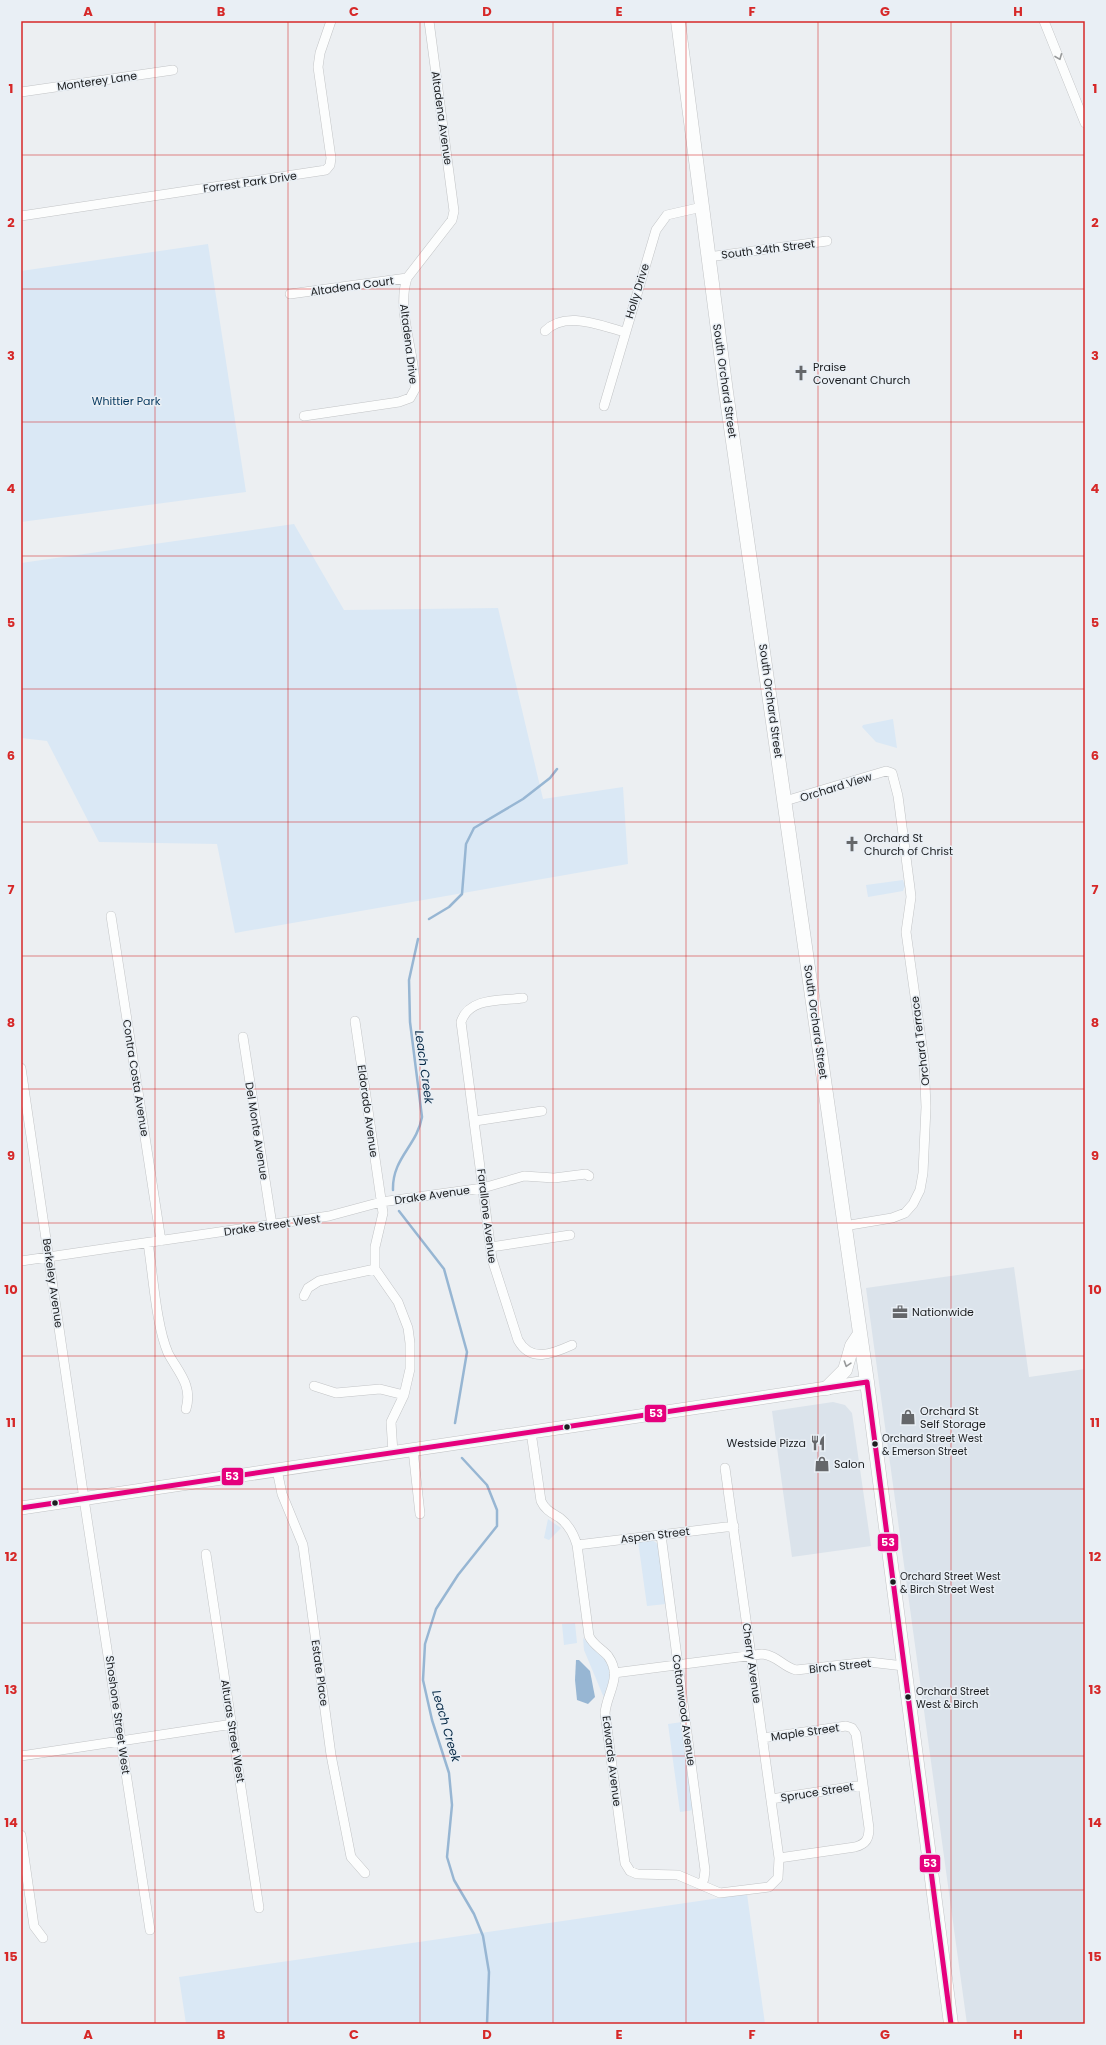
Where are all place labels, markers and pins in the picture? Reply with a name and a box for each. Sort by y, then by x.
place label: Praise Covenant Church [813,359,910,388]
church icon: Praise Covenant Church [792,364,810,382]
place label: Orchard St Church of Christ [864,830,953,859]
church icon: Orchard St Church of Christ [843,835,861,853]
office icon: Nationwide [891,1303,909,1321]
place label: Nationwide [912,1304,974,1320]
place label: Orchard St Self Storage [920,1403,986,1432]
shop icon: Orchard St Self Storage [899,1408,917,1426]
unlabelled marker [562,1422,572,1432]
place label: Orchard Street West & Emerson Street [882,1431,983,1459]
restaurant icon: Westside Pizza [809,1434,827,1452]
place label: Westside Pizza [727,1435,806,1451]
marker: Orchard Street West & Emerson Street [870,1439,880,1449]
shop icon: Salon [813,1455,831,1473]
place label: Salon [834,1456,865,1472]
unlabelled marker [50,1498,60,1508]
place label: Orchard Street West & Birch Street West [900,1569,1001,1597]
marker: Orchard Street West & Birch Street West [888,1577,898,1587]
place label: Orchard Street West & Birch [916,1684,990,1712]
marker: Orchard Street West & Birch [903,1692,913,1702]

